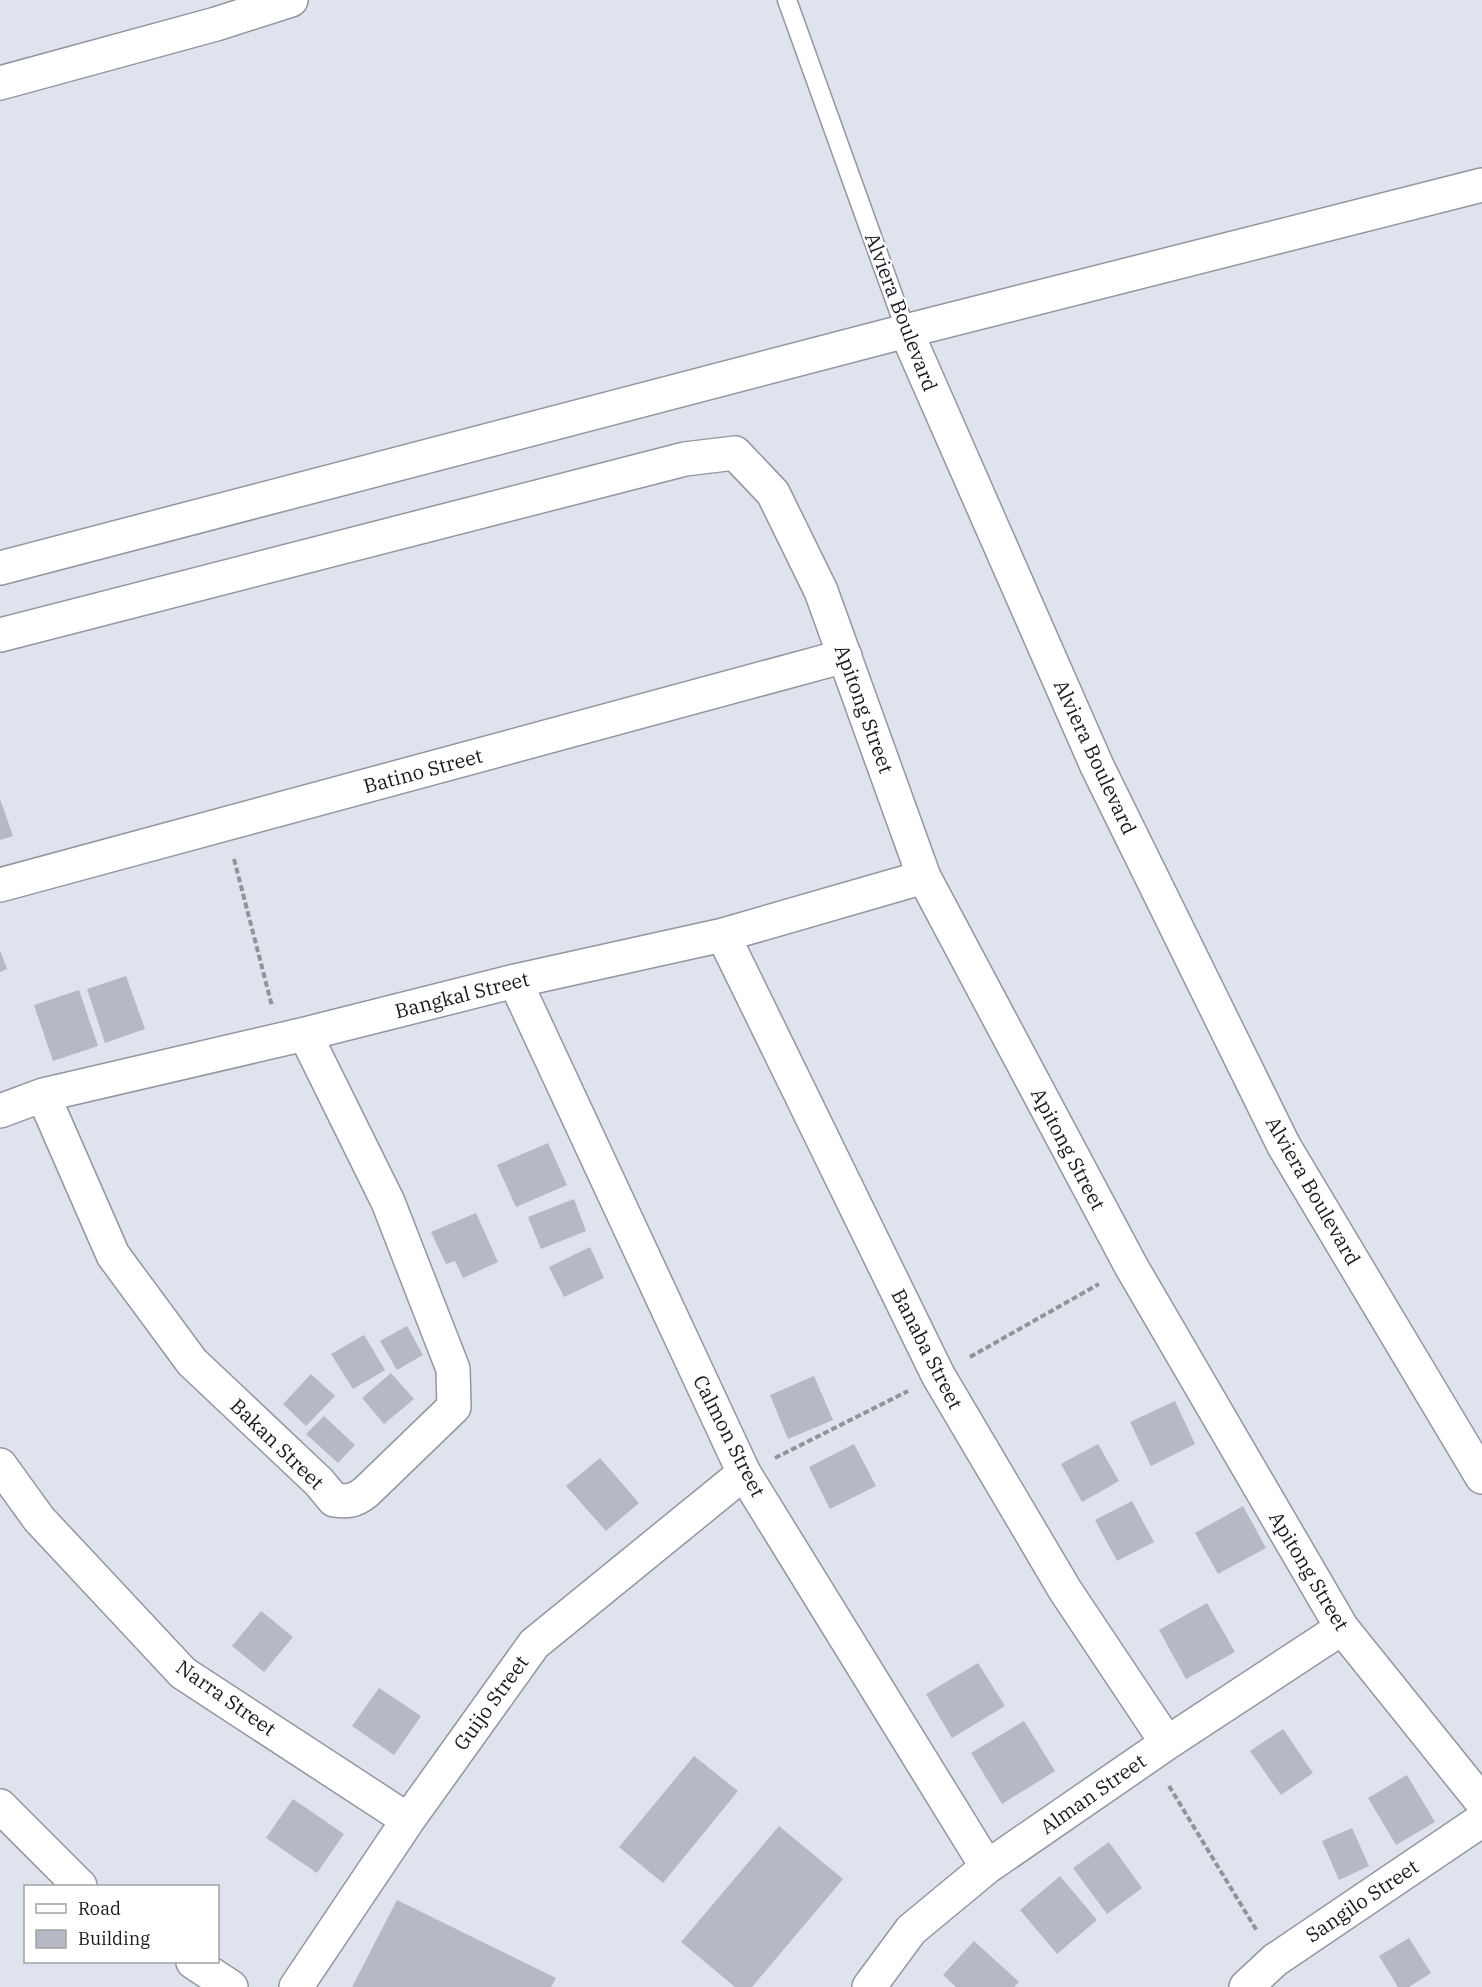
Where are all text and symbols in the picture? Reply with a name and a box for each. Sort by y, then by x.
street label: Alviera Boulevard [859,229,944,395]
street label: Apitong Street [829,641,900,777]
street label: Alviera Boulevard [1048,675,1143,839]
street label: Batino Street [360,742,485,799]
street label: Bangkal Street [392,965,532,1024]
street label: Apitong Street [1025,1083,1112,1215]
street label: Alviera Boulevard [1260,1111,1367,1270]
street label: Banaba Street [886,1284,969,1414]
street label: Calmon Street [687,1370,772,1501]
street label: Bakan Street [225,1392,330,1495]
street label: Apitong Street [1263,1506,1356,1636]
street label: Guijo Street [447,1650,534,1756]
street label: Narra Street [171,1653,281,1742]
street label: Alman Street [1035,1747,1151,1840]
street label: Sangilo Street [1300,1853,1423,1948]
legend [24,1885,219,1963]
text: Road [78,1897,121,1920]
text: Building [78,1927,150,1950]

